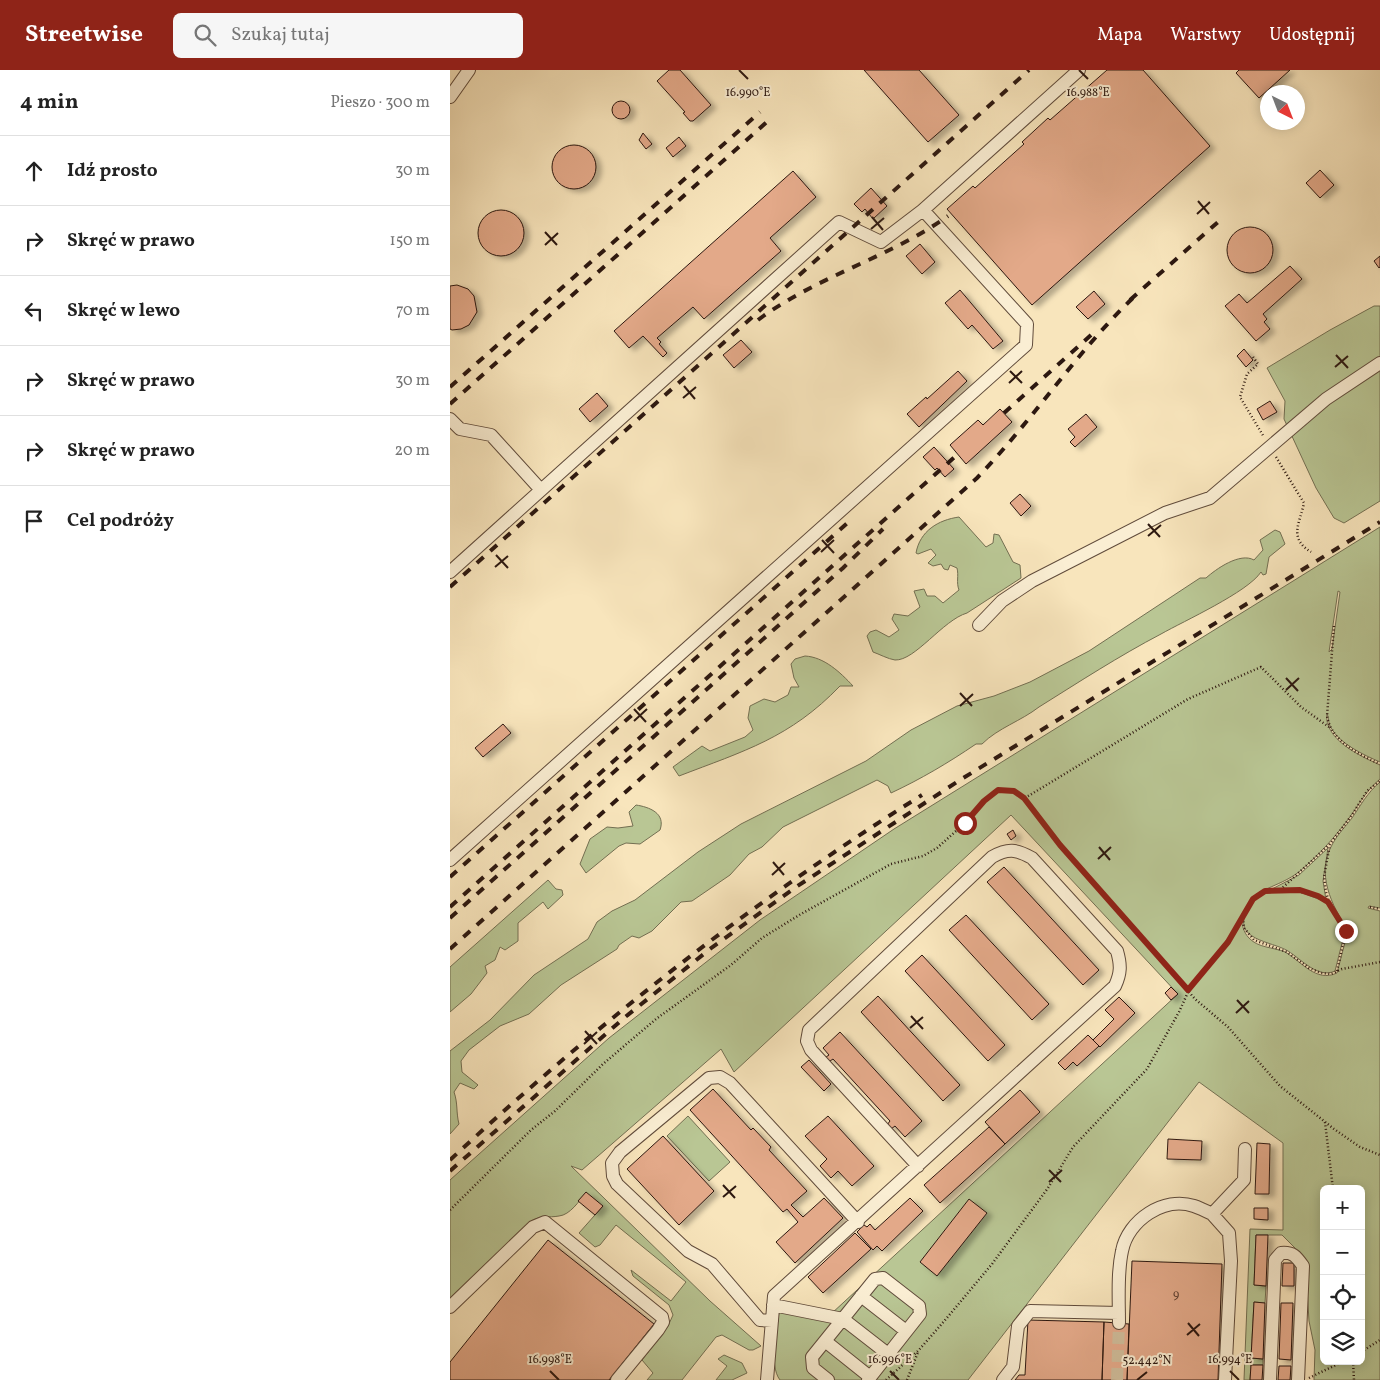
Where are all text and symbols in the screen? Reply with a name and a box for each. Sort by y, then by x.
search box [173,13,523,58]
text: Streetwise [25,18,143,52]
icon: search [191,21,219,49]
text: Szukaj tutaj [231,22,330,48]
text: Mapa [1097,23,1142,48]
text: Warstwy [1170,23,1241,48]
text: Udostępnij [1269,23,1355,48]
text: 16.990°E [725,85,771,101]
text: 16.988°E [1066,85,1110,101]
north arrow [1260,85,1305,130]
text: 4 min [20,88,79,117]
text: Pieszo · 300 m [331,92,430,114]
icon: ahead [20,157,48,185]
text: Idź prosto [67,158,158,184]
text: 30 m [395,160,430,182]
icon: right [20,227,48,255]
text: Skręć w prawo [67,228,195,254]
text: 150 m [389,230,430,252]
icon: left [20,297,48,325]
text: Skręć w lewo [67,298,180,324]
text: 70 m [396,300,430,322]
icon: right [20,367,48,395]
text: Skręć w prawo [67,368,195,394]
text: 30 m [395,370,430,392]
icon: right [20,437,48,465]
text: Skręć w prawo [67,438,195,464]
text: 20 m [395,440,430,462]
icon: arrive [20,507,48,535]
text: Cel podróży [67,508,174,534]
route start [954,812,977,835]
route end [1335,920,1358,943]
map controls [1320,1185,1365,1365]
button: + [1320,1185,1365,1230]
button: − [1320,1230,1365,1275]
button: locate [1320,1275,1365,1320]
house number: 9 [1173,1287,1179,1303]
button: layers [1320,1320,1365,1365]
text: 16.998°E [528,1352,572,1368]
text: 16.996°E [868,1352,912,1368]
text: 16.994°E [1208,1352,1252,1368]
text: 52.442°N [1123,1353,1172,1369]

